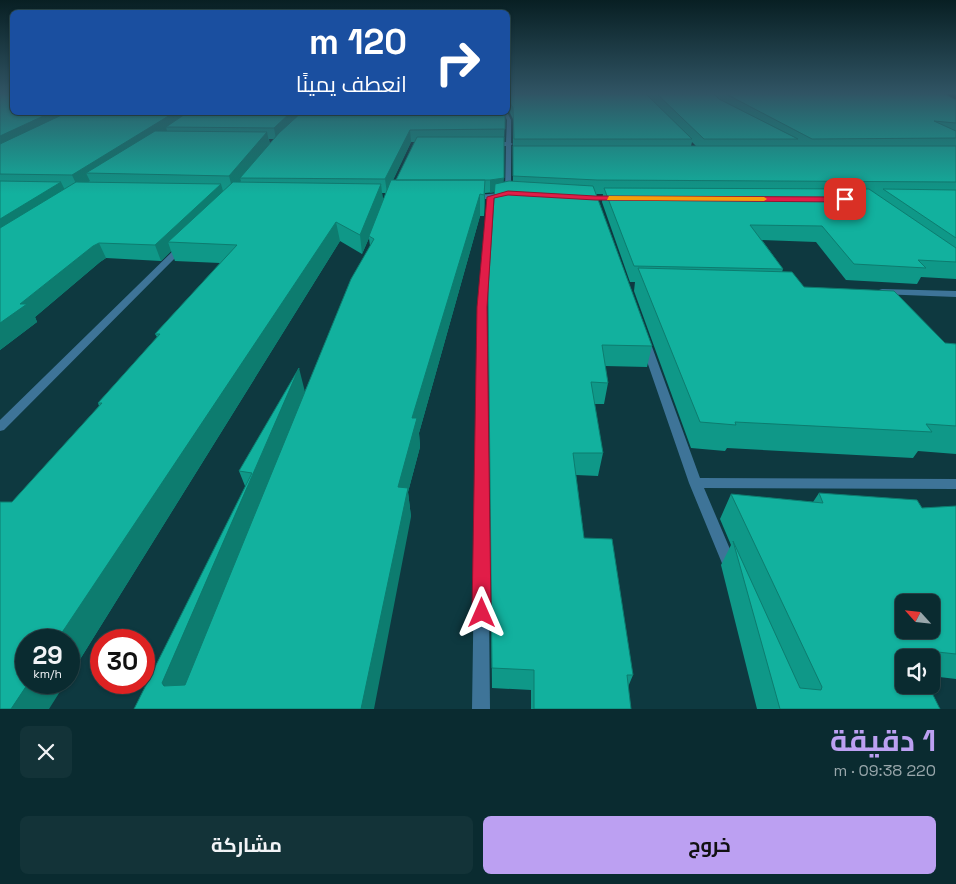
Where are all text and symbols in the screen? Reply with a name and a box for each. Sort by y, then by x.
text: 120 m [309,20,407,64]
icon: right [425,30,490,95]
text: انعطف يمينًا [296,70,407,98]
pin [824,178,866,220]
icon: arrive [831,185,859,213]
position arrow [455,586,507,638]
north arrow [895,594,940,639]
map controls [895,594,940,694]
speed limit sign: 30 [90,629,155,694]
text: 29 [32,639,63,671]
button: sound [895,649,940,694]
text: km/h [33,666,62,682]
text: 1 دقيقة [830,721,936,760]
button: close [20,726,72,778]
text: 220 m · 09:38 [834,760,936,781]
button: مشاركة [20,816,473,874]
button: خروج [483,816,936,874]

